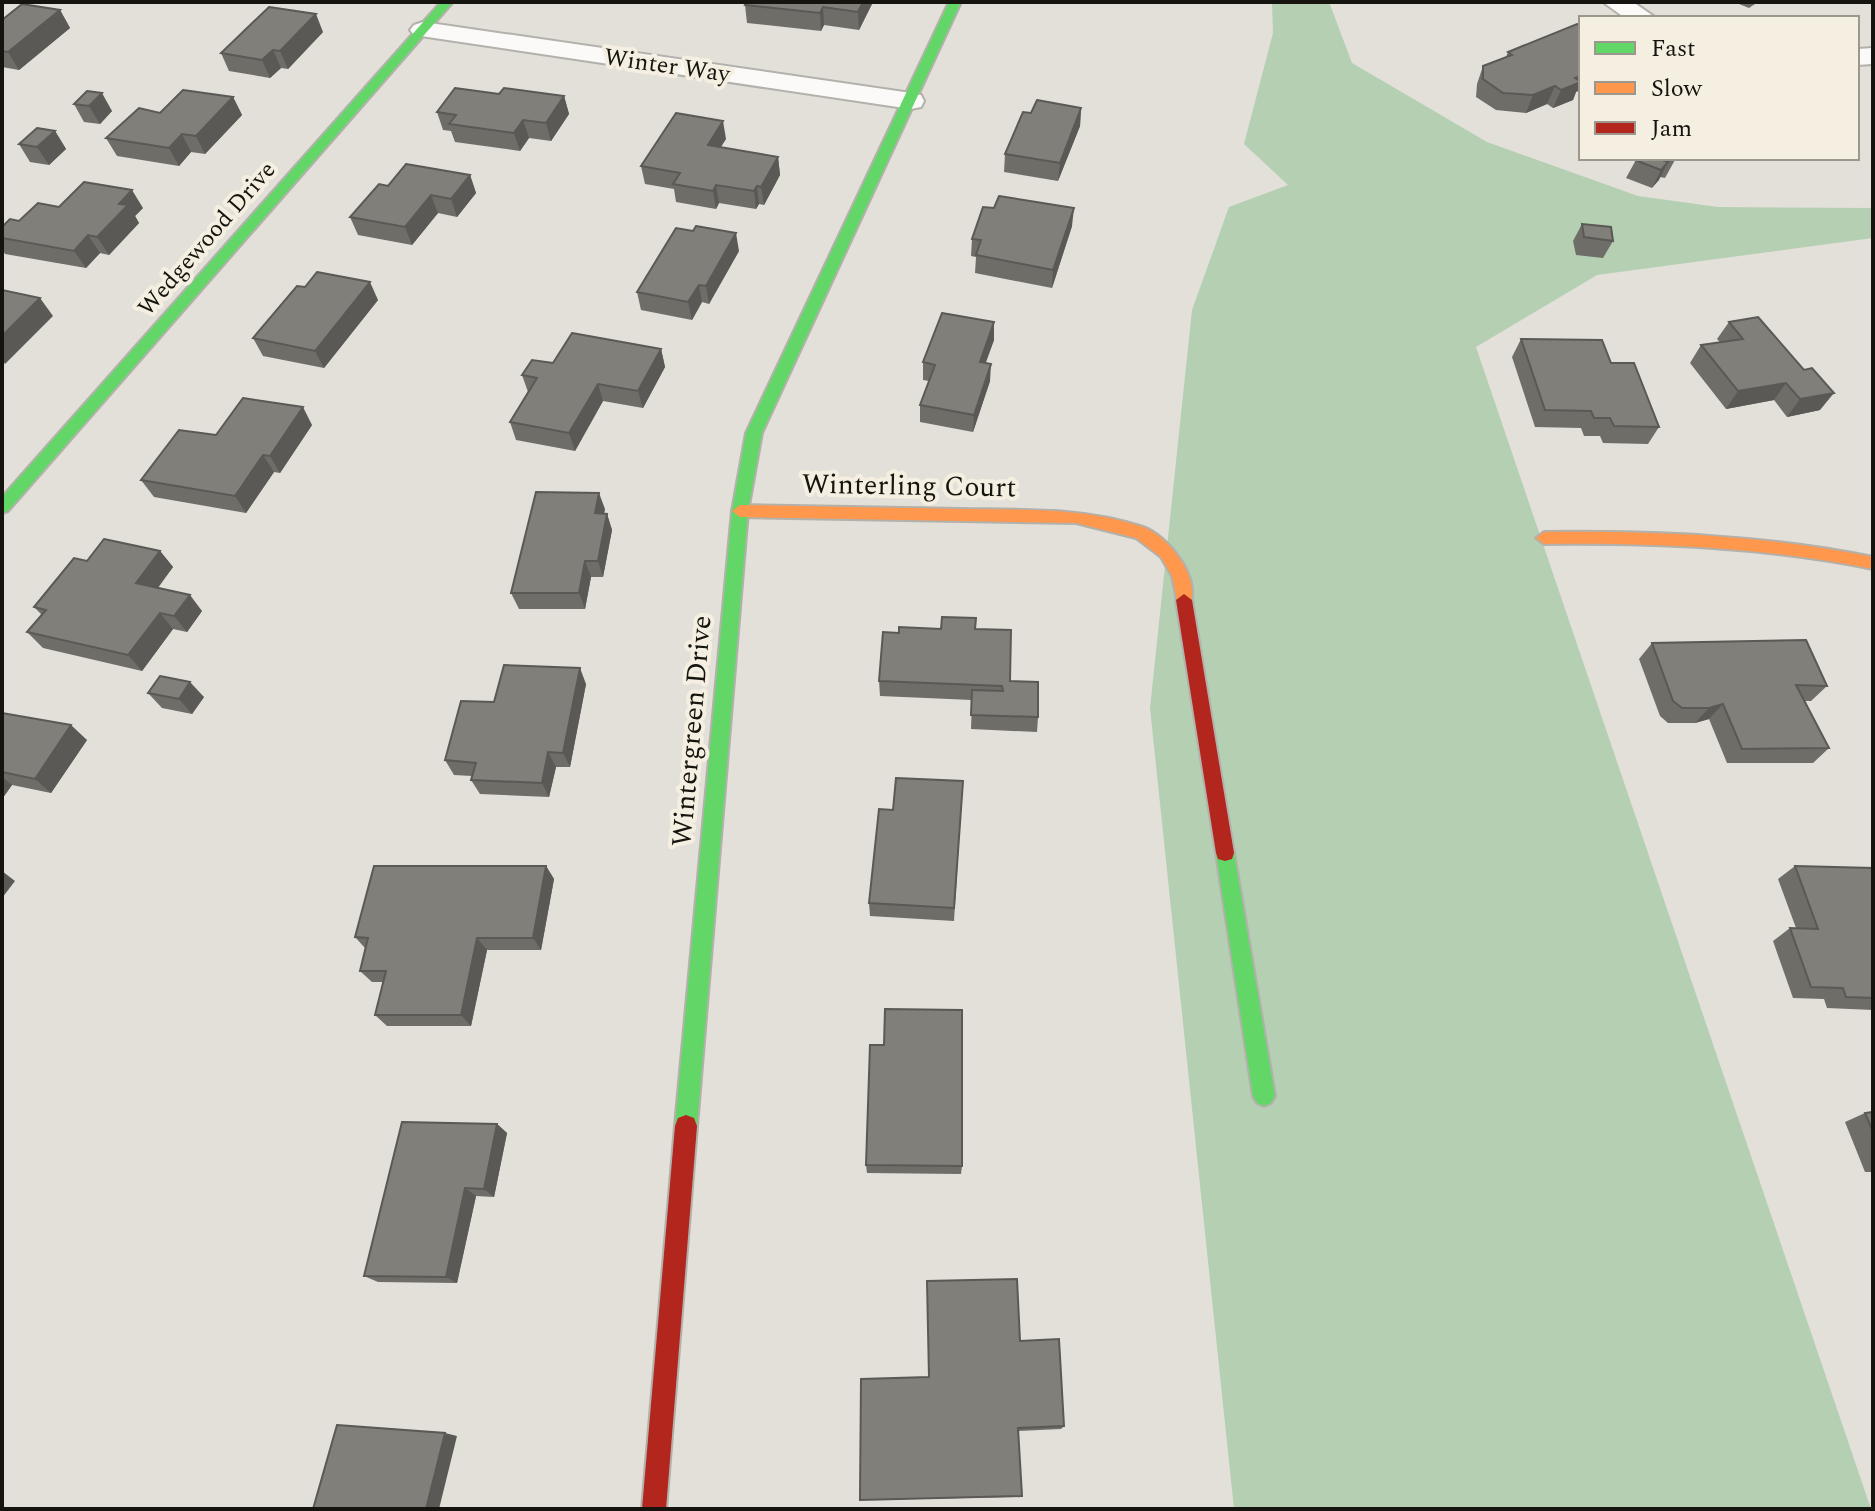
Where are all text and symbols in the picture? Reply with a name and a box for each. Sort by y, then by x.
legend [1579,16,1859,160]
text: Fast [1651,31,1696,67]
street label: Winter Way [602,39,734,93]
text: Slow [1651,71,1703,107]
text: Jam [1651,111,1692,147]
street label: Wedgewood Drive [129,154,285,324]
street label: Winterling Court [801,463,1017,509]
street label: Wintergreen Drive [660,614,724,848]

